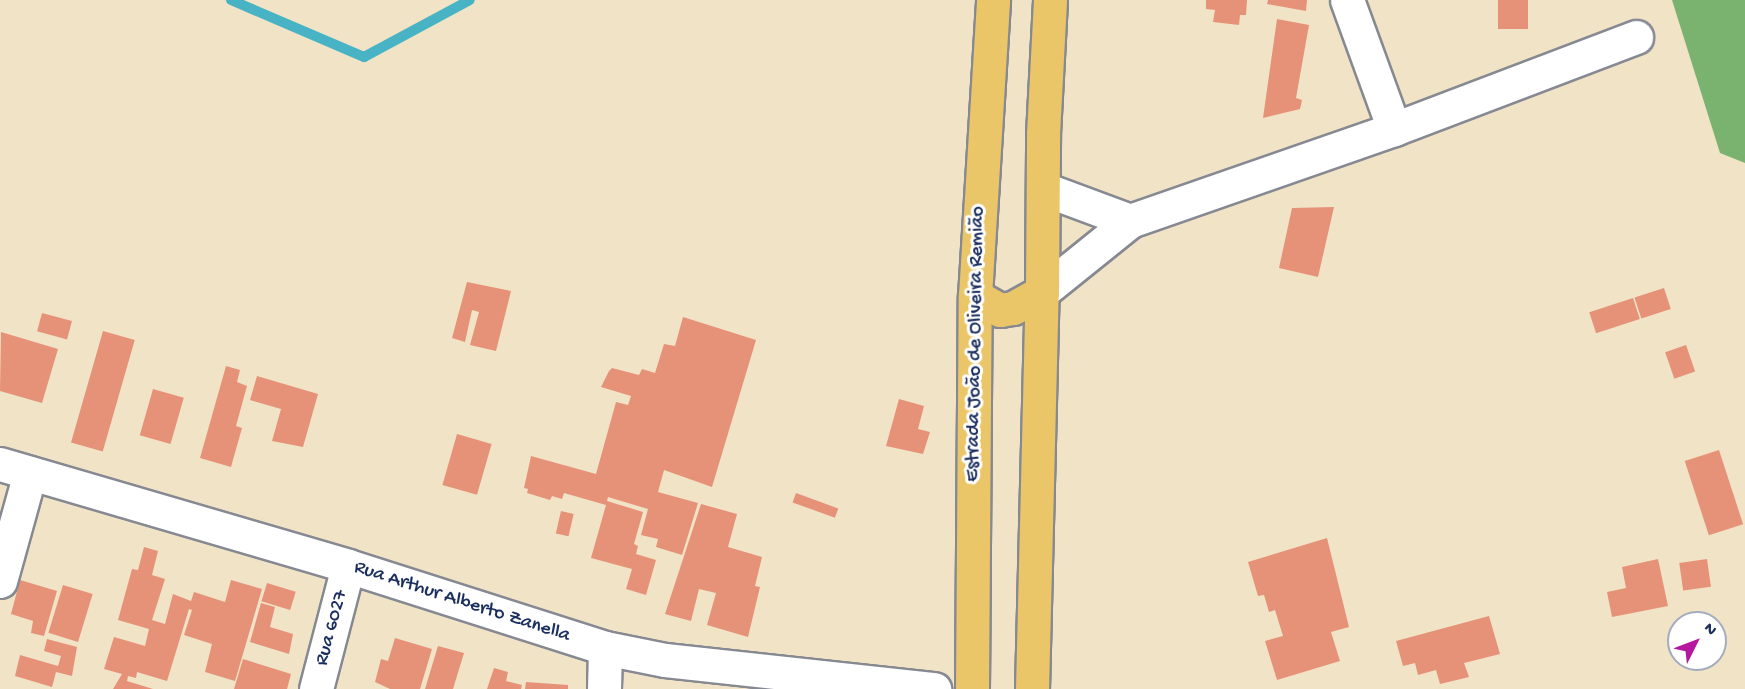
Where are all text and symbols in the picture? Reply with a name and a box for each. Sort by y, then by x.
street label: Estrada João de Oliveira Remião [962,206,990,482]
street label: Rua Arthur Alberto Zanella [351,556,573,648]
street label: Rua 6027 [310,588,354,668]
north arrow [1667,611,1727,671]
text: N [1699,620,1720,640]

